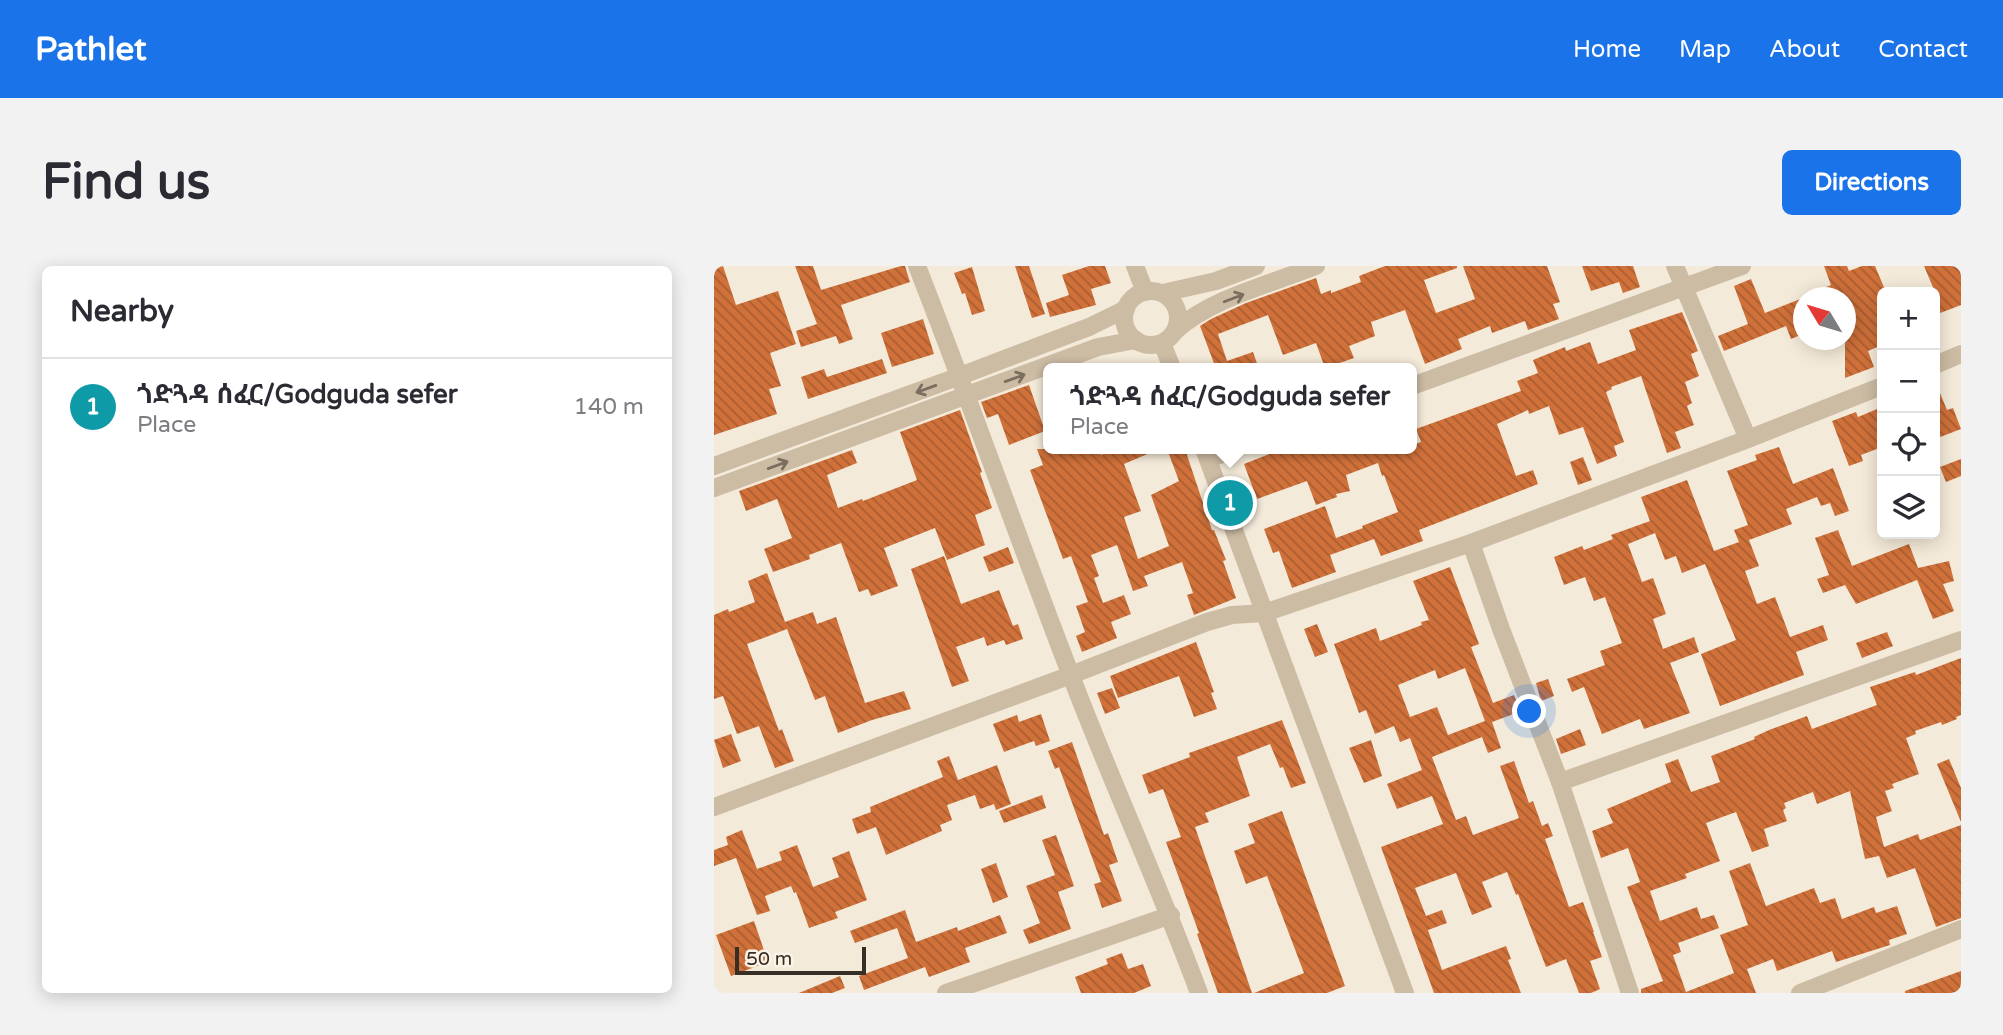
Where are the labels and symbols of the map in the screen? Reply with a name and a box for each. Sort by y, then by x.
north arrow [1793,287,1856,350]
one-way arrow [1222,290,1244,303]
one-way arrow [1003,371,1025,383]
one-way arrow [916,384,938,396]
one-way arrow [767,458,789,470]
pin: 1 [1207,477,1253,529]
your location [1512,694,1546,728]
scale bar [735,944,866,976]

